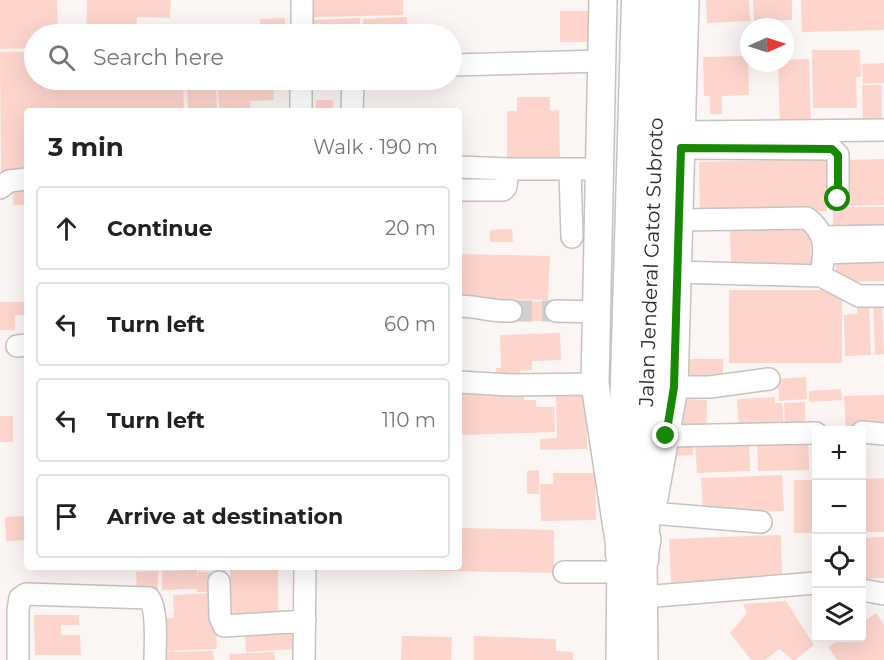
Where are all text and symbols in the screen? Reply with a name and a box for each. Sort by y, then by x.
north arrow [740,18,794,72]
search box [24,24,462,90]
icon: search [45,41,78,74]
text: Search here [93,44,224,71]
street label: Jalan Jenderal Gatot Subroto [634,117,668,408]
text: 3 min [48,131,124,163]
text: Walk · 190 m [313,135,438,159]
route start [824,185,850,211]
icon: ahead [50,212,83,245]
text: Continue [107,215,213,242]
text: 20 m [385,216,436,240]
icon: left [50,308,83,341]
text: Turn left [107,311,205,338]
text: 60 m [384,312,436,336]
icon: left [50,404,83,437]
text: Turn left [107,407,205,434]
text: 110 m [382,408,436,432]
route end [652,422,678,448]
map controls [812,426,866,642]
button: + [812,426,866,480]
button: − [812,480,866,534]
icon: arrive [50,500,83,533]
text: Arrive at destination [107,503,343,530]
button: locate [812,534,866,588]
button: layers [812,588,866,642]

